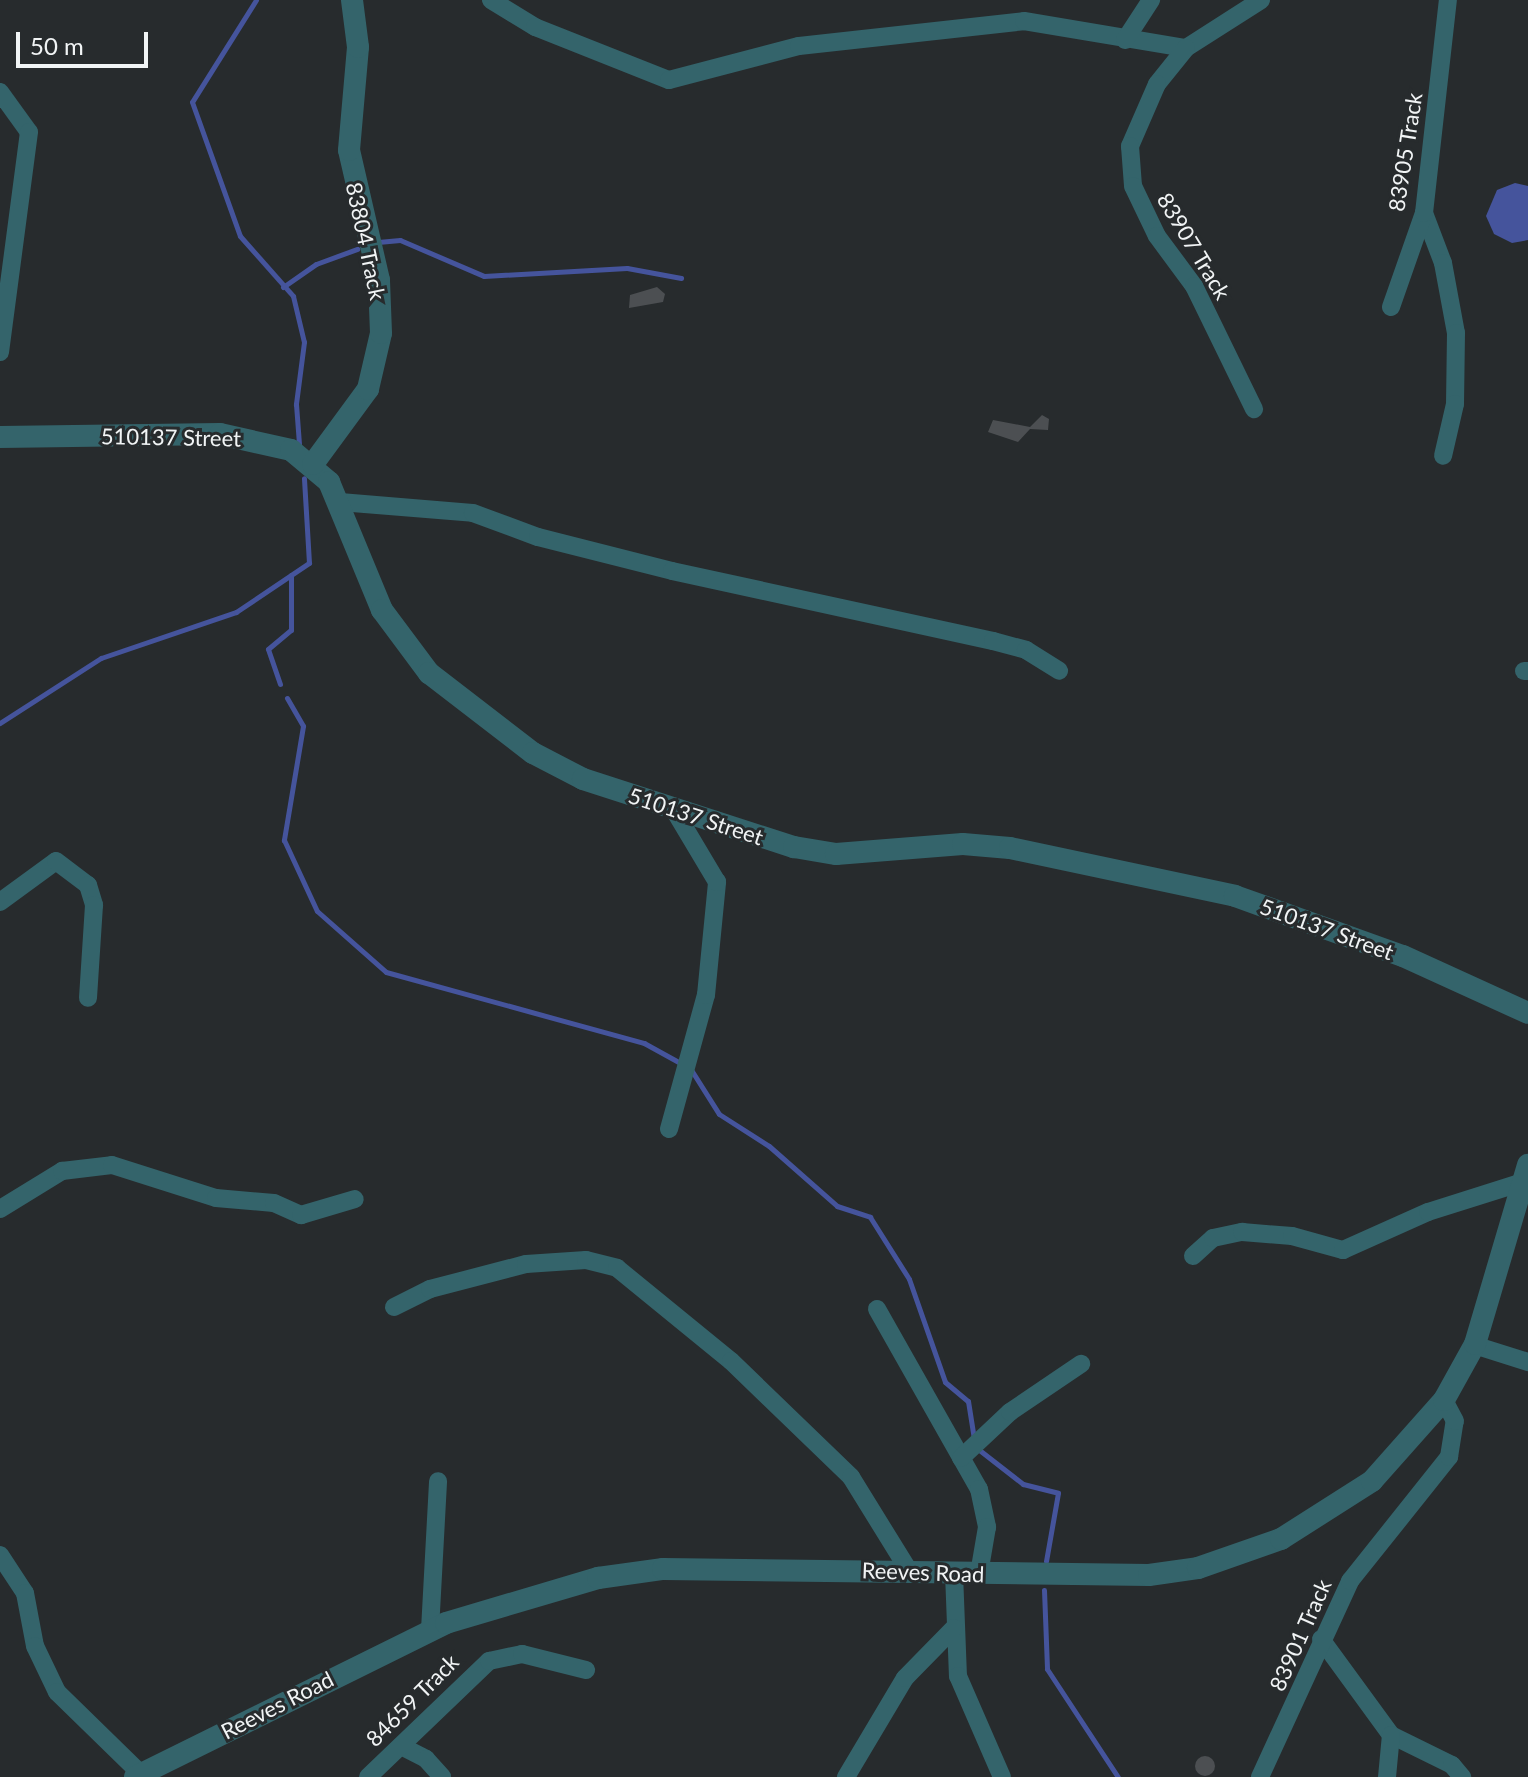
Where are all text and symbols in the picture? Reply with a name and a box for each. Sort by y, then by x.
scale bar [20,16,152,66]
text: 50 m [30,31,84,60]
street label: 83905 Track [1383,90,1427,214]
street label: 83804 Track [341,179,391,303]
street label: 83907 Track [1152,188,1236,304]
street label: 510137 Street [101,423,241,451]
street label: 510137 Street [625,782,767,850]
street label: 510137 Street [1257,893,1397,965]
street label: Reeves Road [861,1557,985,1587]
street label: 83901 Track [1263,1575,1337,1695]
street label: 84659 Track [360,1648,464,1752]
street label: Reeves Road [216,1665,338,1745]

